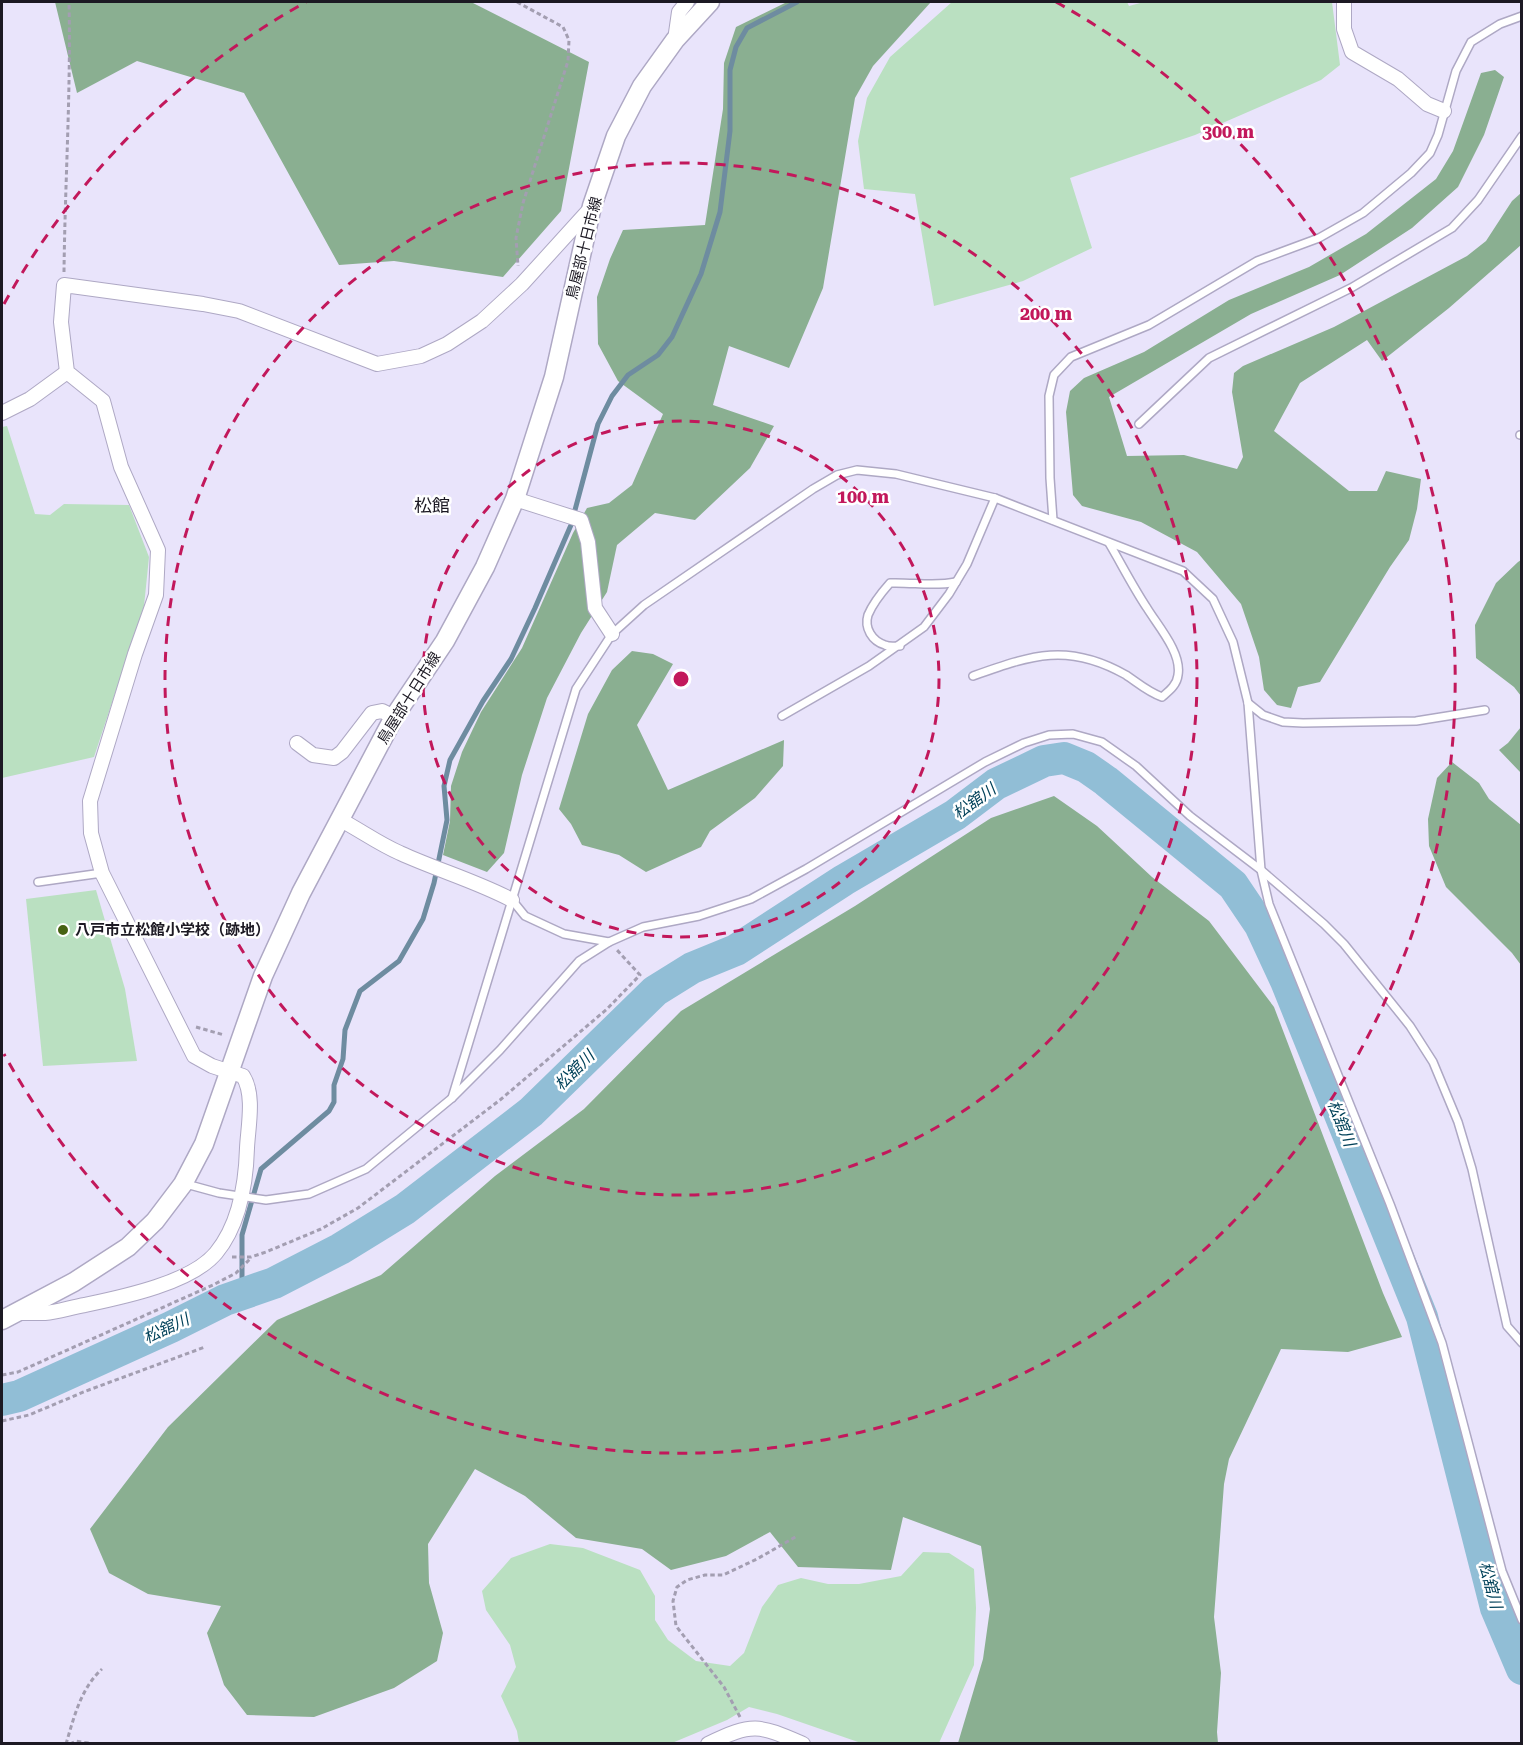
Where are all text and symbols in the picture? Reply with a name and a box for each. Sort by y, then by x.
text: 300 m [1202,121,1255,142]
street label: 鳥屋部十日市線 [563,195,605,301]
text: 200 m [1020,303,1073,324]
text: 100 m [837,486,890,507]
district label: 松館 [414,495,450,516]
street label: 鳥屋部十日市線 [374,649,444,747]
centre of rings [671,669,691,689]
water label: 松舘川 [949,778,1001,823]
place label: 八戸市立松館小学校（跡地） [75,921,270,939]
marker: 八戸市立松館小学校（跡地） [56,923,70,937]
water label: 松舘川 [551,1045,599,1094]
water label: 松舘川 [1324,1097,1360,1151]
water label: 松舘川 [140,1309,194,1347]
water label: 松舘川 [1475,1559,1506,1613]

